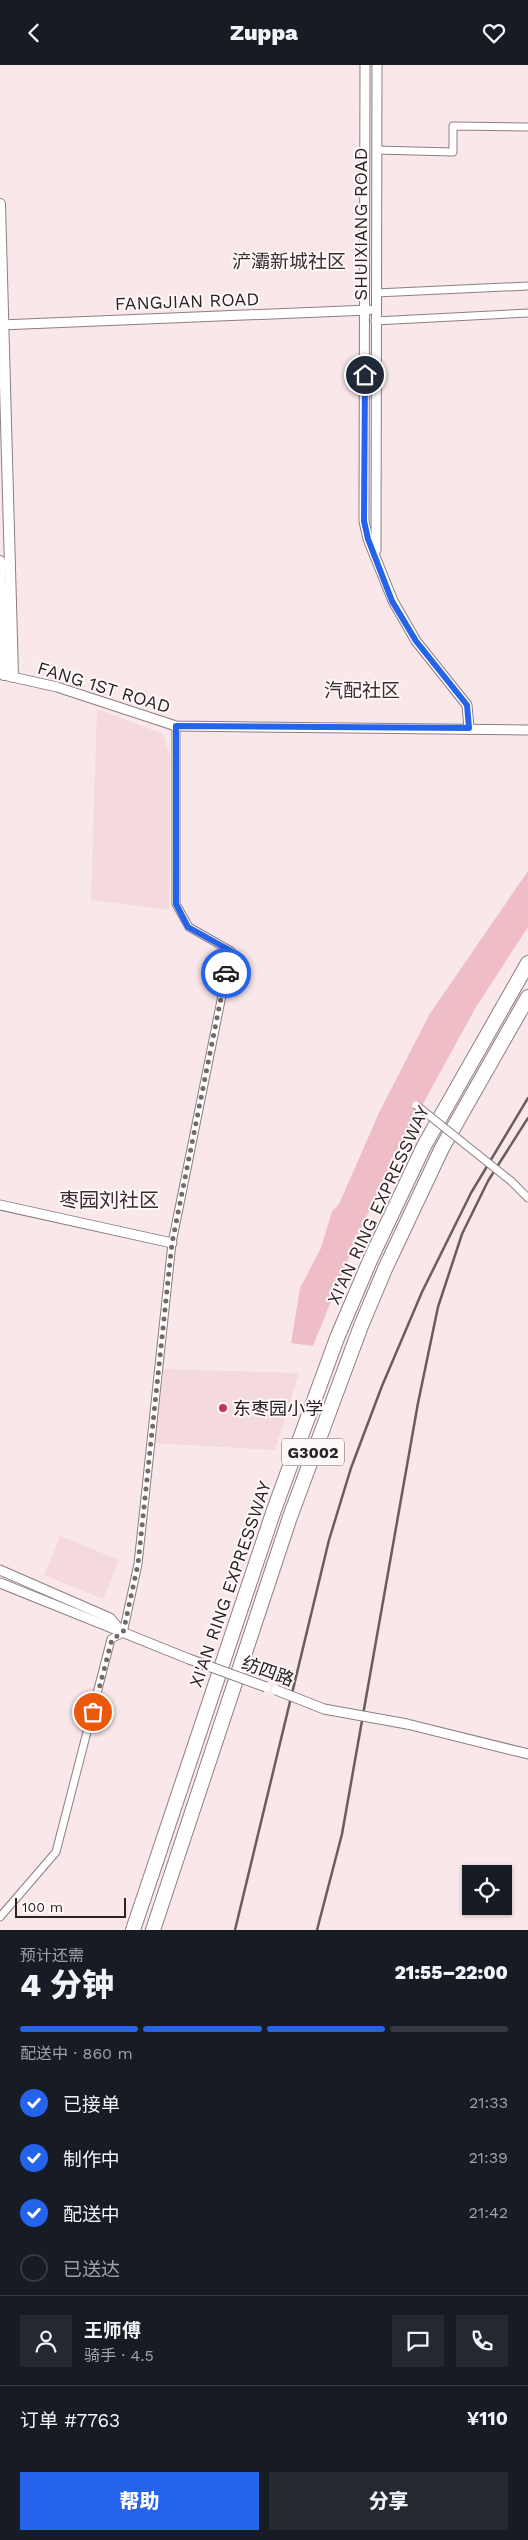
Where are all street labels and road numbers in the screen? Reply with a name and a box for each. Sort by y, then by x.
street label: SHUIXIANG ROAD [350,147,371,301]
street label: FANGJIAN ROAD [114,288,260,314]
street label: FANG 1ST ROAD [35,657,173,717]
street label: XI'AN RING EXPRESSWAY [323,1102,434,1308]
road number: G3002 [282,1439,344,1465]
street label: XI'AN RING EXPRESSWAY [185,1477,275,1690]
street label: 纺四路 [239,1652,297,1690]

